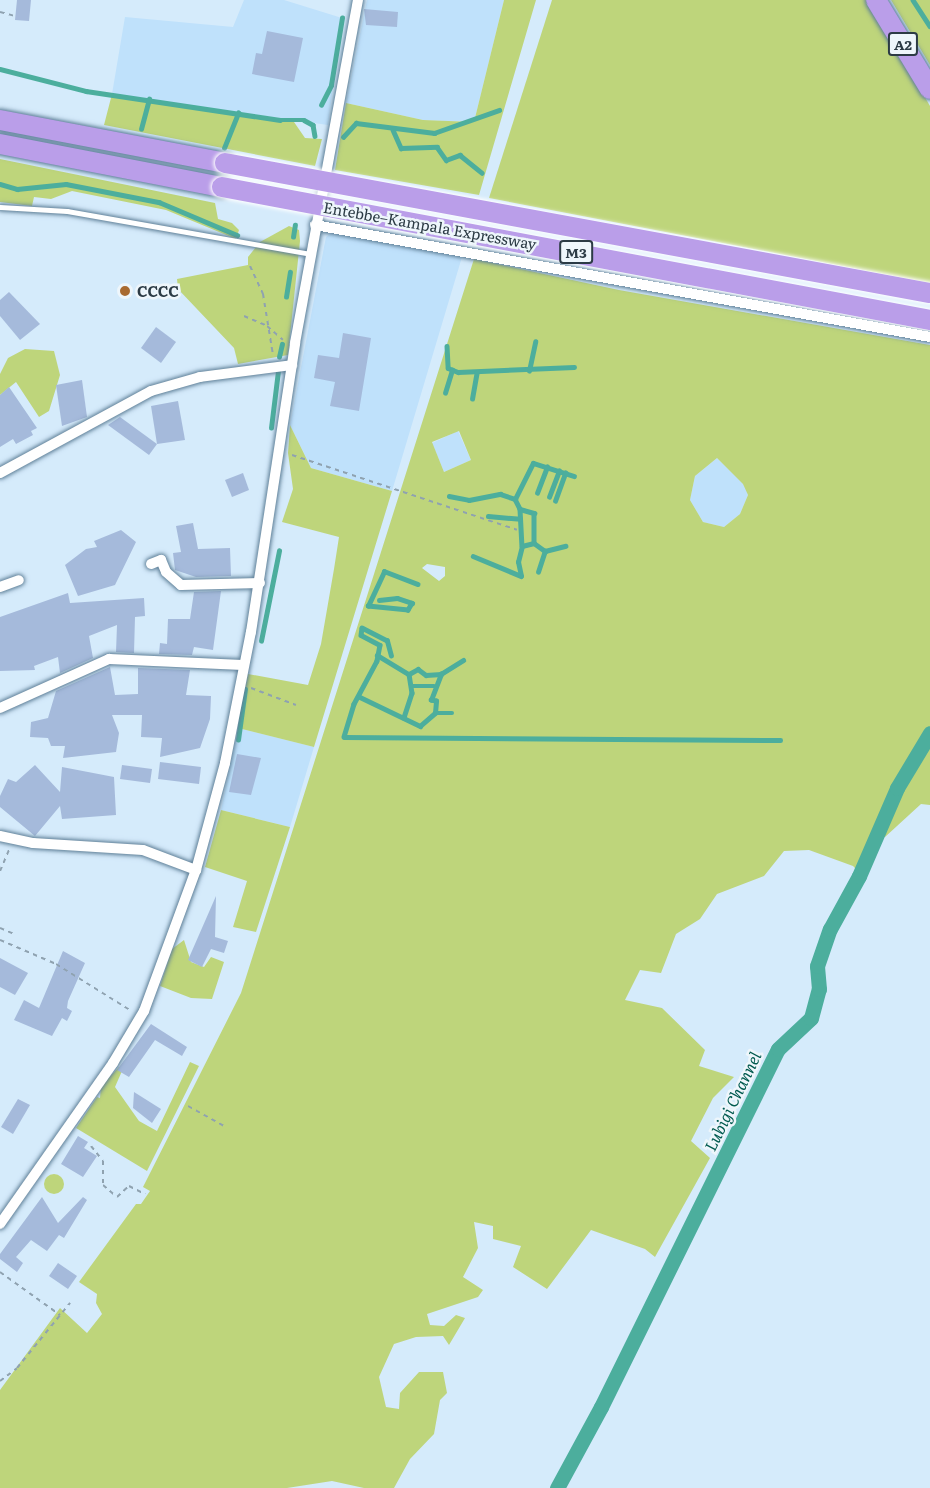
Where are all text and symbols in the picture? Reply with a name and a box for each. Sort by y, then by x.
road number: A2 [886,33,920,55]
street label: Entebbe–Kampala Expressway [322,197,538,253]
road number: M3 [558,241,594,263]
place label: CCCC [137,282,179,300]
marker: CCCC [118,284,132,298]
water label: Lubigi Channel [700,1048,764,1154]

